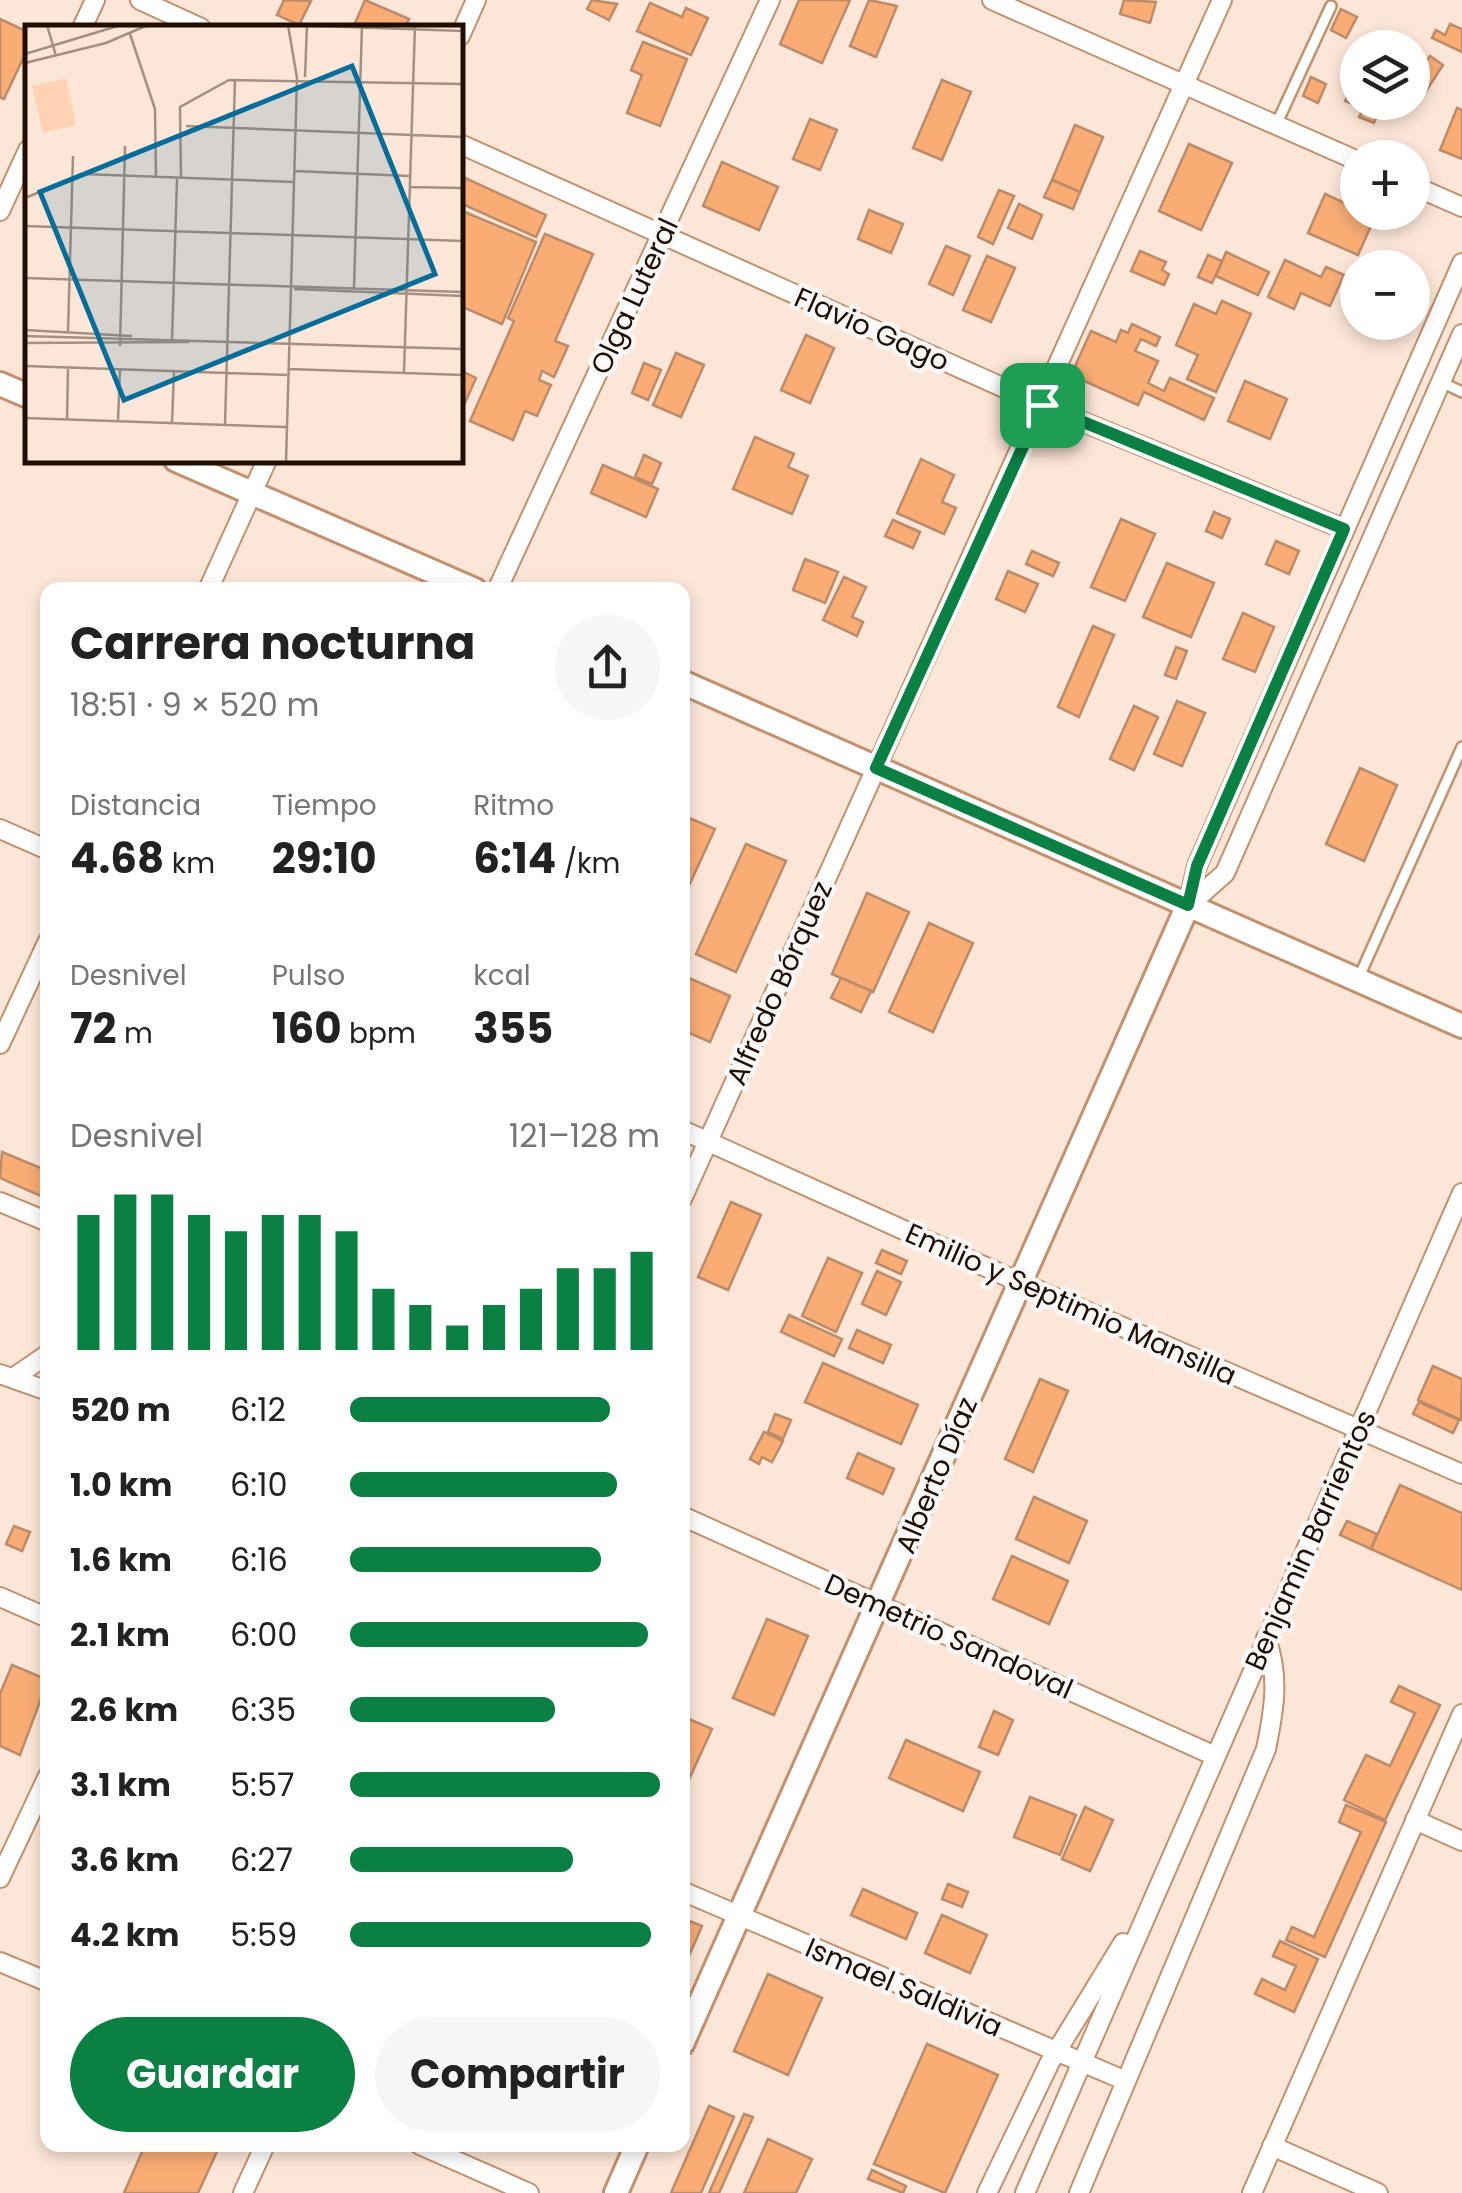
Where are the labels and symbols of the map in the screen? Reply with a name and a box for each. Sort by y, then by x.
inset map [25,25,462,462]
street label: Olga Luteral [581,212,688,381]
street label: Flavio Gago [788,278,955,381]
pin [1000,363,1085,448]
street label: Alfredo Bórquez [717,875,842,1091]
street label: Emilio y Septimio Mansilla [899,1214,1243,1395]
street label: Alberto Díaz [886,1391,987,1559]
street label: Benjamin Barrientos [1235,1404,1385,1677]
street label: Demetrio Sandoval [818,1564,1079,1709]
street label: Ismael Saldivia [799,1928,1008,2047]

